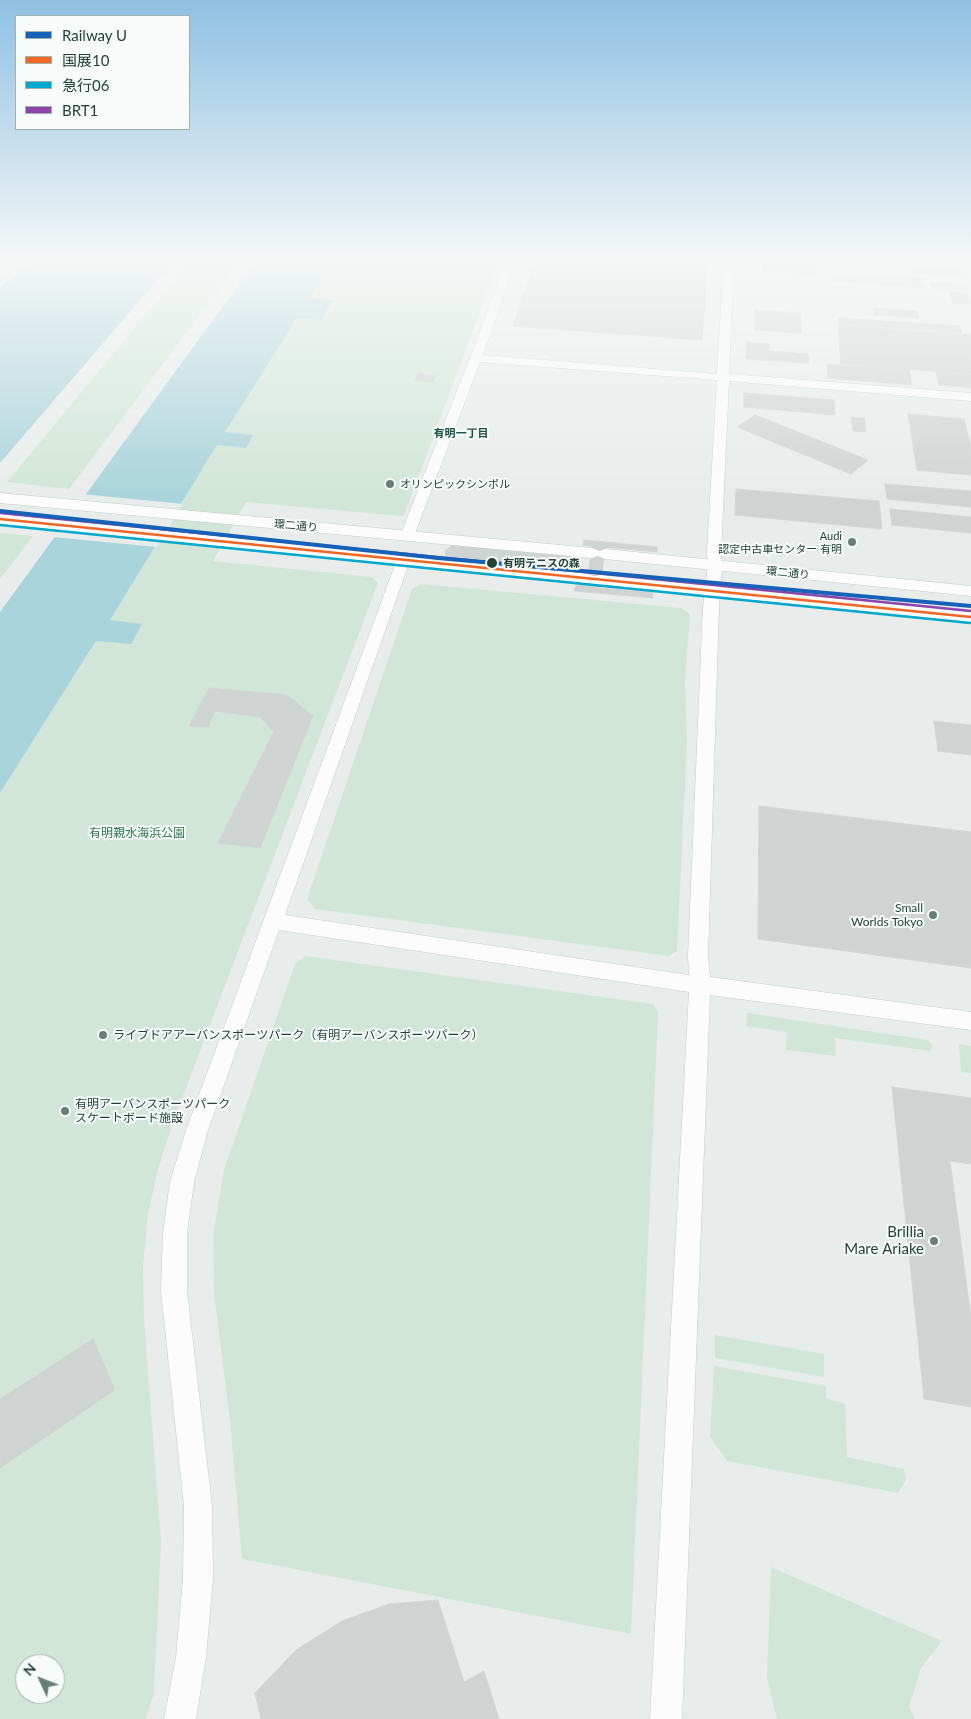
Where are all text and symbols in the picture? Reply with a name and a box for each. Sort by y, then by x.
legend [15,15,190,130]
text: Railway U [62,26,127,44]
text: 国展10 [62,51,109,69]
text: 急行06 [62,76,109,94]
text: BRT1 [62,101,98,119]
district label: 有明一丁目 [434,426,488,440]
place label: オリンピックシンボル [400,477,510,491]
marker: オリンピックシンボル [384,478,396,490]
street label: 環二通り [274,518,318,534]
place label: Audi 認定中古車センター 有明 [718,529,842,555]
marker: Audi 認定中古車センター 有明 [846,536,858,548]
marker: 有明テニスの森 [485,556,499,570]
place label: 有明テニスの森 [503,556,580,570]
street label: 環二通り [765,564,811,582]
park label: 有明親水海浜公園 [89,826,185,840]
place label: Small Worlds Tokyo [851,901,923,929]
marker: Small Worlds Tokyo [927,909,939,921]
place label: ライブドアアーバンスポーツパーク（有明アーバンスポーツパーク） [113,1028,484,1042]
marker: ライブドアアーバンスポーツパーク（有明アーバンスポーツパーク） [97,1029,109,1041]
place label: 有明アーバンスポーツパーク スケートボード施設 [75,1097,230,1125]
marker: 有明アーバンスポーツパーク スケートボード施設 [59,1105,71,1117]
place label: Brillia Mare Ariake [844,1223,924,1258]
marker: Brillia Mare Ariake [928,1235,940,1247]
north arrow [15,1654,65,1704]
text: N [19,1659,39,1679]

